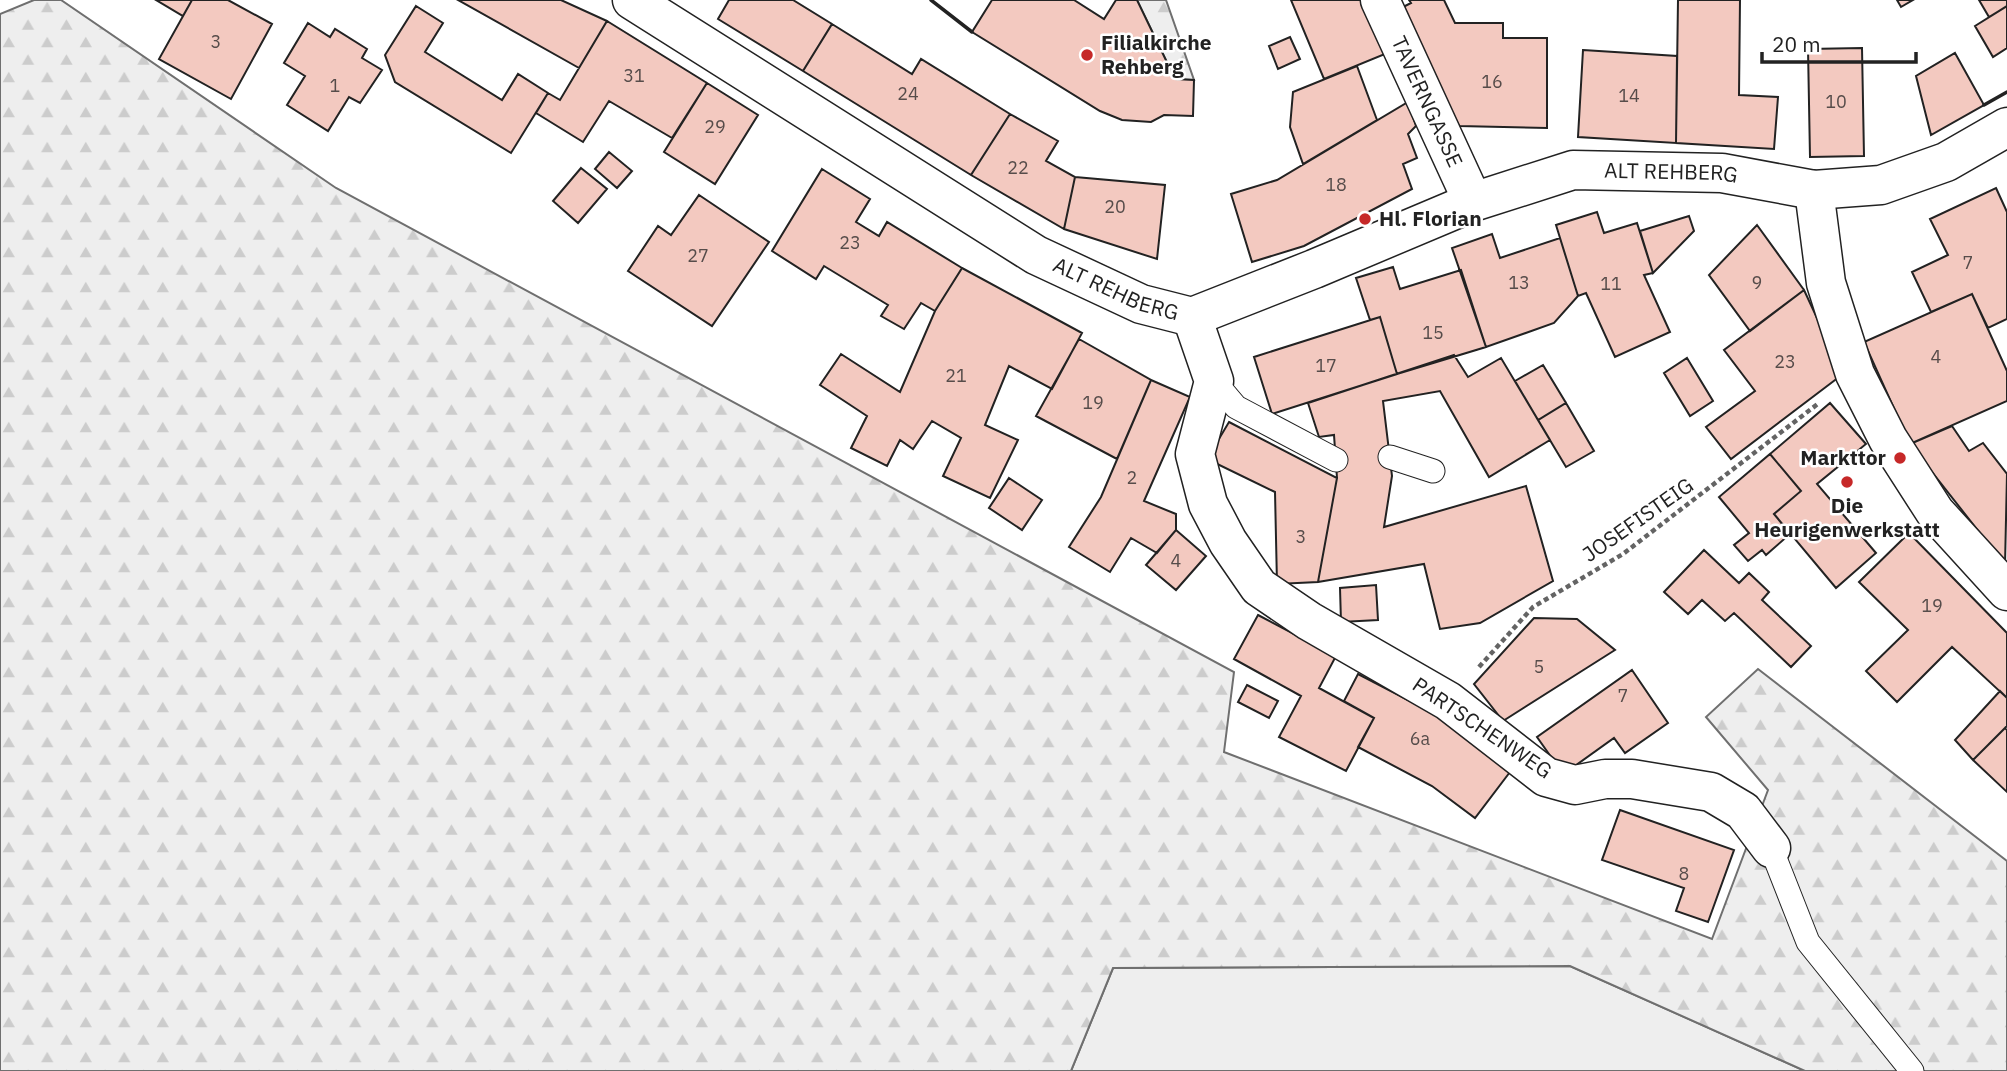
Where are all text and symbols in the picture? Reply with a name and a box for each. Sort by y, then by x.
scale bar [1762,21,1916,65]
place label: Filialkirche Rehberg [1101,28,1212,80]
house number: 3 [211,30,221,53]
text: 20 m [1772,30,1821,58]
street label: TAVERNGASSE [1386,31,1470,171]
marker: Filialkirche Rehberg [1079,47,1095,63]
house number: 31 [623,64,645,87]
house number: 16 [1481,70,1503,93]
house number: 1 [330,74,340,97]
house number: 24 [897,82,919,105]
house number: 14 [1618,84,1640,107]
house number: 10 [1825,90,1847,113]
house number: 29 [704,115,726,138]
house number: 22 [1007,156,1029,179]
street label: ALT REHBERG [1604,156,1740,189]
house number: 18 [1325,173,1347,196]
house number: 20 [1104,195,1126,218]
place label: Hl. Florian [1379,204,1482,232]
marker: Hl. Florian [1357,211,1373,227]
house number: 23 [839,231,861,254]
house number: 27 [687,244,709,267]
street label: ALT REHBERG [1049,250,1182,326]
house number: 7 [1963,251,1973,274]
house number: 13 [1508,271,1530,294]
house number: 9 [1752,271,1762,294]
house number: 11 [1600,272,1622,295]
house number: 15 [1422,321,1444,344]
house number: 4 [1931,345,1942,368]
house number: 23 [1774,350,1796,373]
house number: 17 [1315,354,1337,377]
house number: 21 [945,364,967,387]
house number: 19 [1082,391,1104,414]
place label: Markttor [1800,443,1887,471]
marker: Markttor [1892,450,1908,466]
house number: 2 [1127,466,1137,489]
street label: JOSEFISTEIG [1576,471,1698,568]
marker: Die Heurigenwerkstatt [1839,474,1855,490]
place label: Die Heurigenwerkstatt [1754,491,1940,543]
house number: 3 [1296,525,1306,548]
house number: 4 [1171,549,1182,572]
house number: 19 [1921,594,1943,617]
house number: 5 [1534,655,1544,678]
street label: PARTSCHENWEG [1407,670,1558,784]
house number: 7 [1618,684,1628,707]
house number: 6a [1410,727,1431,750]
house number: 8 [1679,862,1689,885]

